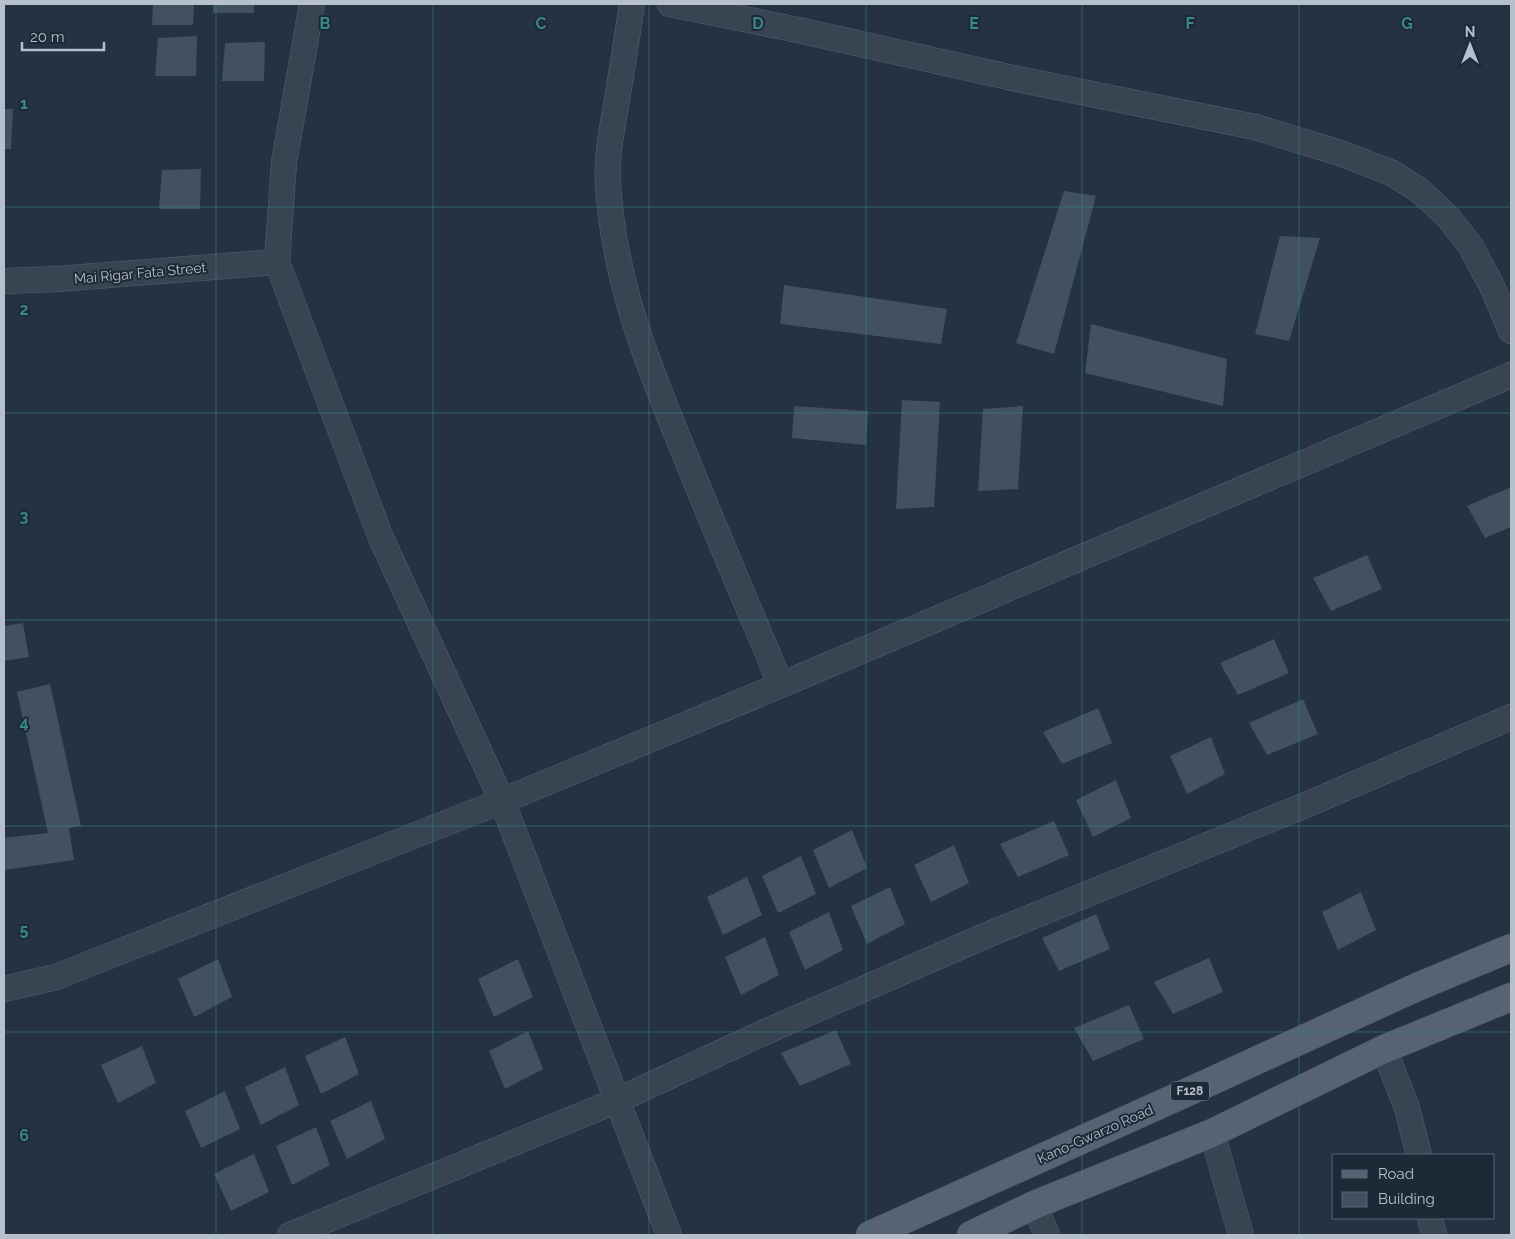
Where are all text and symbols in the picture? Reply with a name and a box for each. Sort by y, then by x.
text: B [320,14,331,33]
text: C [536,14,547,33]
text: D [752,14,764,33]
text: E [969,14,979,33]
text: F [1185,14,1195,33]
text: G [1401,14,1413,33]
scale bar [22,20,105,52]
north arrow [1445,20,1495,70]
text: N [1465,24,1475,40]
text: 20 m [30,28,65,46]
text: 1 [20,94,28,113]
street label: Mai Rigar Fata Street [73,259,207,287]
text: 2 [19,300,29,319]
text: 3 [20,507,29,526]
text: 4 [19,713,29,732]
text: 5 [20,920,29,939]
road number: F128 [1171,1082,1209,1100]
street label: Kano-Gwarzo Road [1035,1101,1155,1167]
text: 6 [19,1126,29,1145]
legend [1332,1154,1495,1219]
text: Road [1378,1165,1414,1183]
text: Building [1378,1190,1435,1208]

